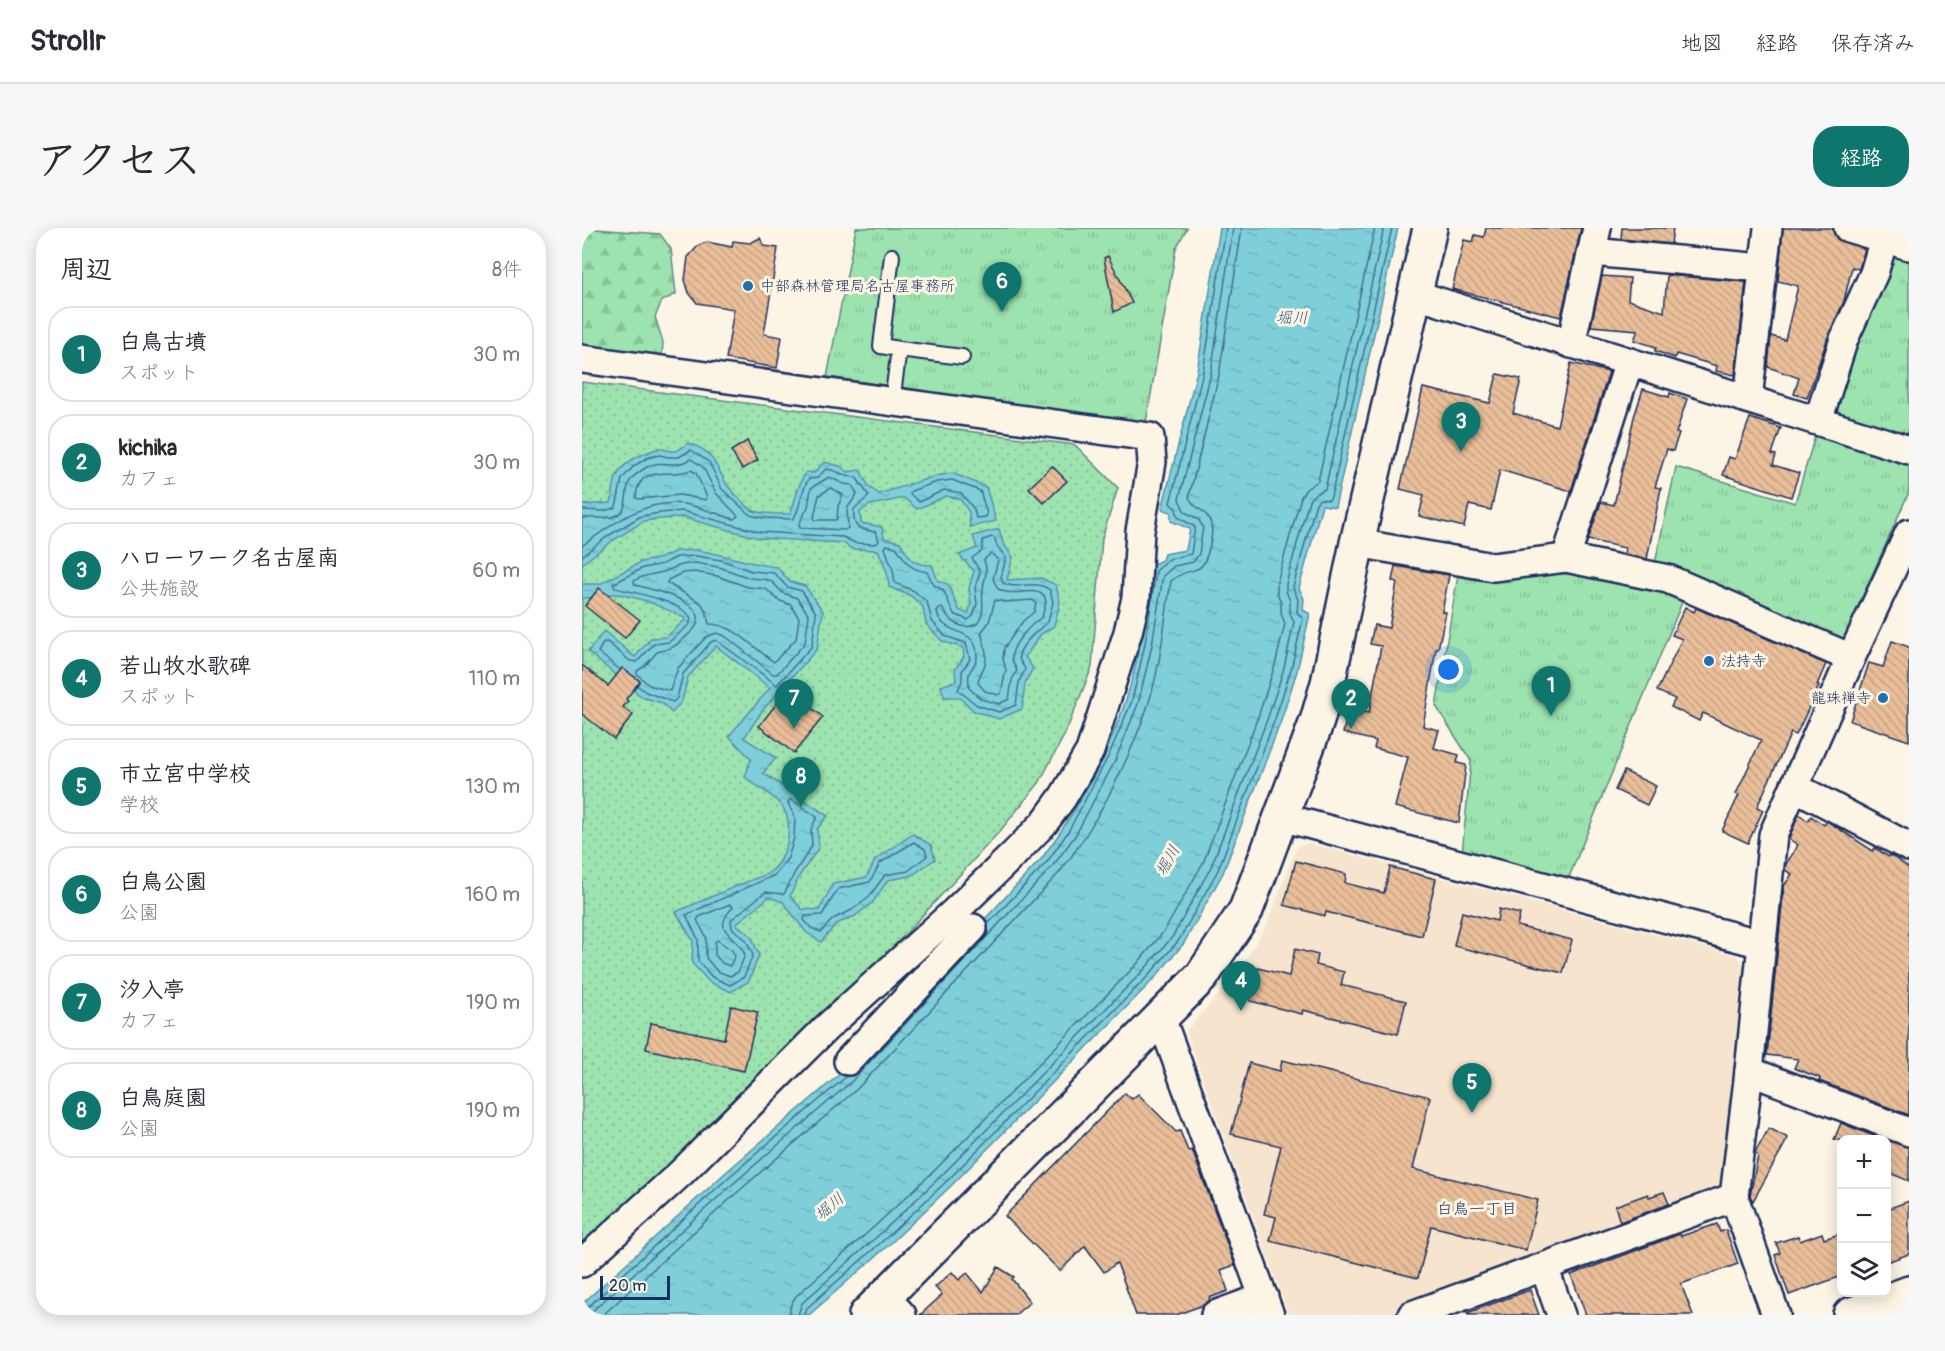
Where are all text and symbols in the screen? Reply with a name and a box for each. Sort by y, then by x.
text: Strollr [30,24,105,59]
text: 地図 [1681,30,1723,57]
text: 経路 [1756,30,1798,57]
text: 保存済み [1831,30,1915,57]
button: 経路 [1813,126,1909,187]
text: アクセス [36,135,201,187]
text: 周辺 [60,254,112,286]
text: 8件 [492,257,522,282]
pin: 6 [982,262,1022,312]
place label: 中部森林管理局名古屋事務所 [760,277,955,296]
marker: 中部森林管理局名古屋事務所 [741,279,755,293]
water label: 堀川 [1276,308,1308,328]
text: 白鳥古墳 [119,328,207,356]
text: 1 [78,342,85,367]
text: 30 m [473,342,520,367]
text: スポット [119,360,199,385]
pin: 3 [1442,402,1480,452]
text: kichika [119,434,177,462]
text: 2 [76,450,87,475]
text: 30 m [473,450,520,475]
text: カフェ [119,466,179,491]
text: ハローワーク名古屋南 [119,544,339,572]
text: 3 [76,558,87,583]
text: 60 m [473,558,520,583]
text: 公共施設 [119,576,199,601]
text: 若山牧水歌碑 [119,652,251,680]
place label: 法持寺 [1721,652,1766,671]
marker: 法持寺 [1702,654,1716,668]
your location [1434,655,1463,684]
text: 4 [76,666,87,691]
text: 110 m [469,666,520,691]
pin: 1 [1532,666,1570,716]
pin: 7 [774,680,814,729]
pin: 2 [1332,680,1370,729]
text: スポット [119,684,199,709]
place label: 龍珠禅寺 [1811,689,1871,708]
marker: 龍珠禅寺 [1876,691,1890,705]
pin: 8 [782,758,820,807]
text: 市立宮中学校 [119,760,251,788]
text: 5 [76,774,87,799]
text: 130 m [465,774,520,799]
text: 学校 [119,792,159,817]
water label: 堀川 [1151,842,1184,879]
text: 白鳥公園 [119,868,207,896]
text: 6 [76,882,87,907]
text: 160 m [465,882,520,907]
text: 公園 [119,900,159,925]
pin: 4 [1222,962,1260,1011]
text: 汐入亭 [119,976,185,1004]
text: 7 [76,990,87,1015]
text: 190 m [466,990,520,1015]
text: カフェ [119,1008,179,1033]
pin: 5 [1452,1064,1492,1113]
text: 白鳥庭園 [119,1084,207,1112]
text: 8 [76,1098,87,1123]
text: 190 m [466,1098,520,1123]
text: 公園 [119,1116,159,1141]
map controls [1837,1135,1891,1297]
button: + [1837,1135,1891,1189]
water label: 堀川 [811,1189,848,1225]
button: − [1837,1189,1891,1243]
district label: 白鳥一丁目 [1437,1199,1517,1219]
button: layers [1837,1243,1891,1297]
scale bar [600,1273,670,1300]
text: 20 m [609,1276,647,1296]

